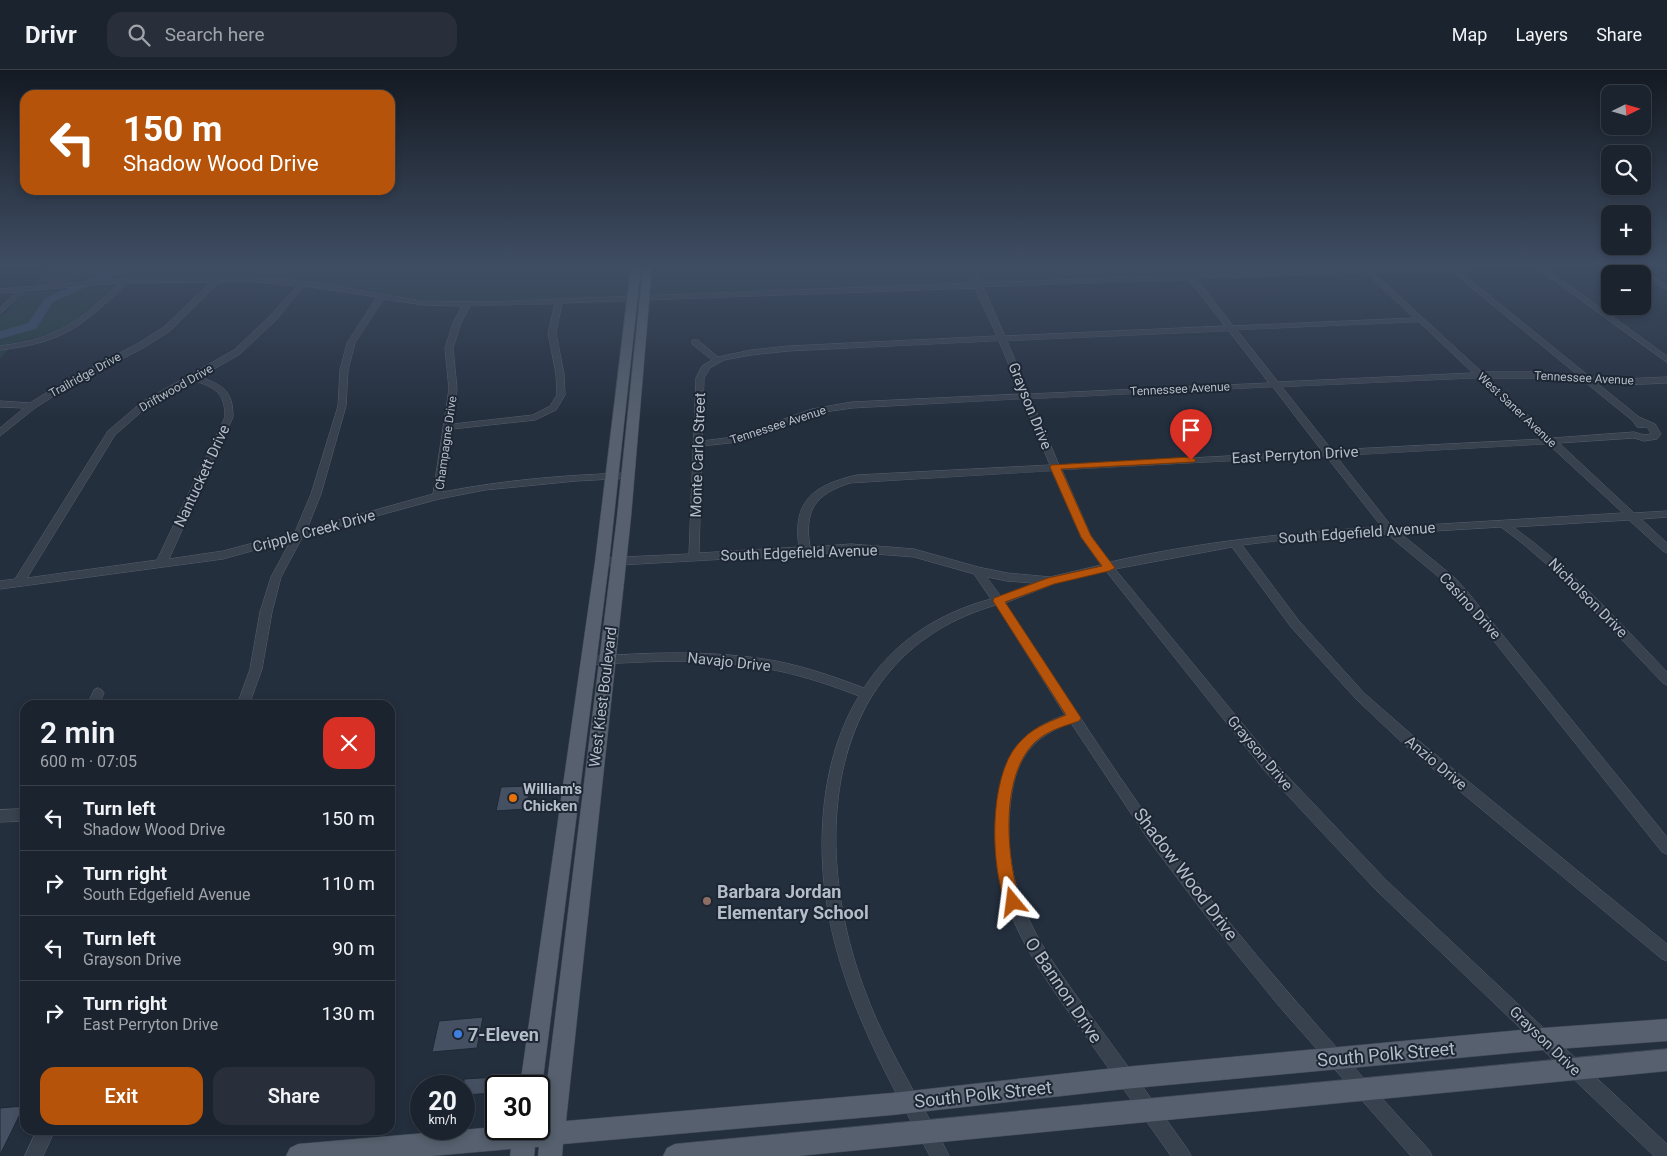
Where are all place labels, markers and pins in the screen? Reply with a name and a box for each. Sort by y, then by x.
pin [1170,409,1212,460]
place label: William's Chicken [523,780,582,815]
marker: William's Chicken [507,792,519,804]
place label: Barbara Jordan Elementary School [717,881,869,923]
marker: Barbara Jordan Elementary School [701,895,713,907]
place label: 7-Eleven [468,1024,539,1045]
marker: 7-Eleven [452,1028,464,1040]

